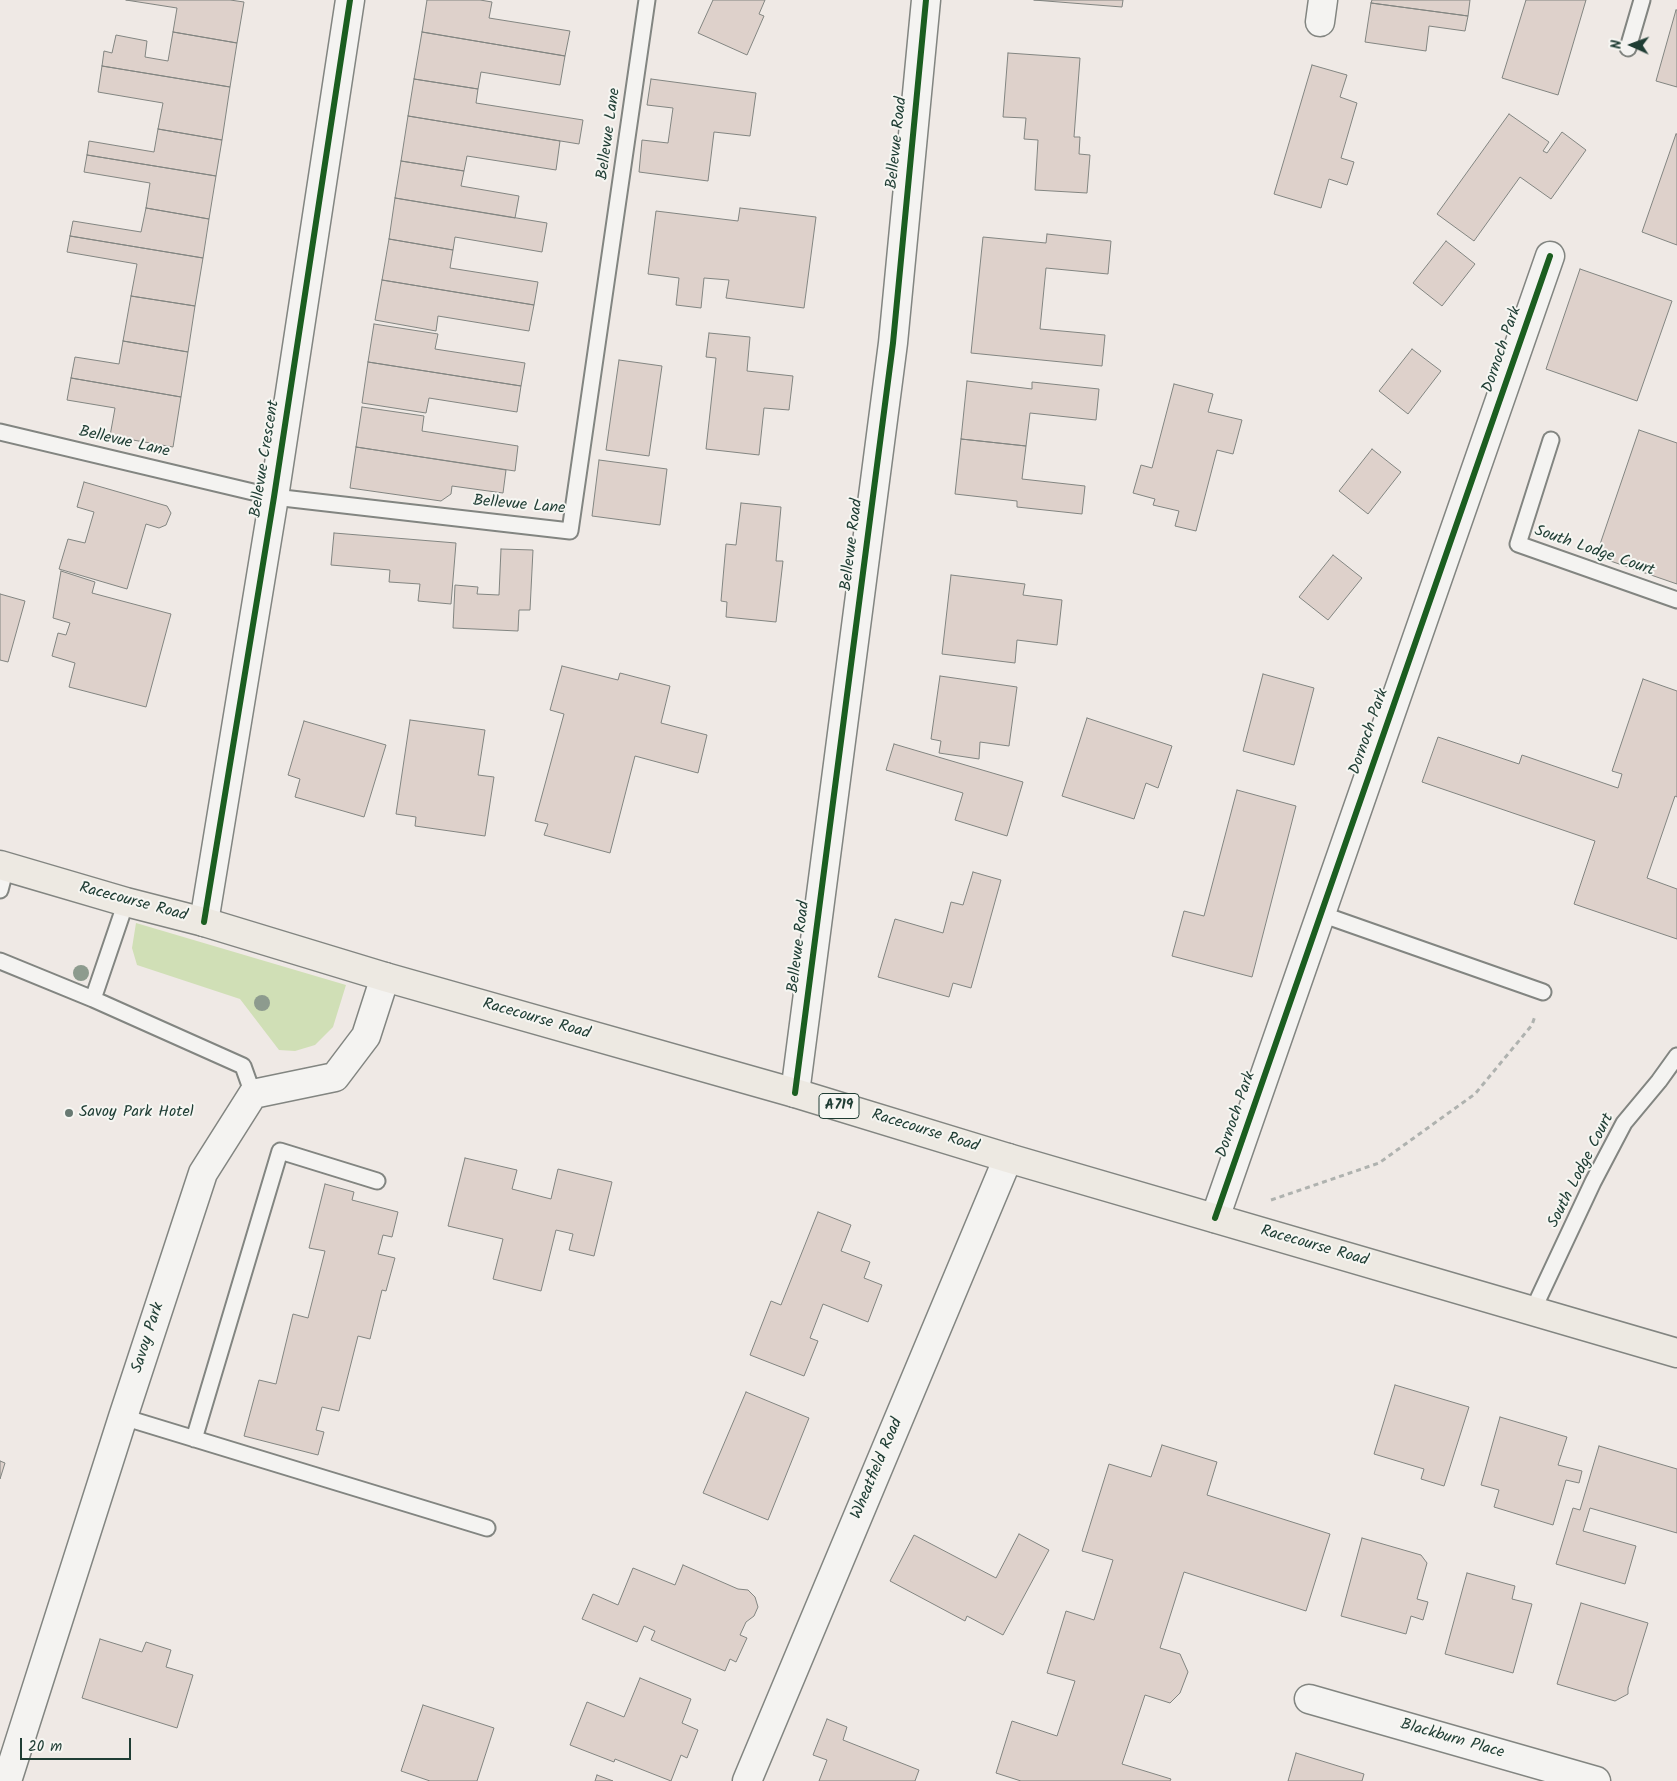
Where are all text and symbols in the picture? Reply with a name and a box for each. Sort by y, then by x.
north arrow [1607,20,1657,70]
text: N [1606,40,1628,49]
street label: Bellevue Lane [594,87,626,181]
street label: Bellevue Road [884,96,912,190]
street label: Dornoch Park [1479,304,1527,396]
street label: Bellevue Crescent [247,399,285,519]
street label: Bellevue Lane [77,423,171,463]
street label: Bellevue Lane [472,492,566,520]
street label: Bellevue Road [838,498,868,592]
street label: South Lodge Court [1531,522,1657,582]
street label: Dornoch Park [1346,686,1394,778]
street label: Racecourse Road [77,879,189,927]
street label: Bellevue Road [785,900,815,994]
street label: Racecourse Road [480,995,592,1045]
street label: Dornoch Park [1213,1069,1261,1161]
road number: A719 [819,1094,859,1118]
place label: Savoy Park Hotel [79,1103,194,1123]
marker: Savoy Park Hotel [63,1107,75,1119]
street label: Racecourse Road [869,1107,981,1157]
street label: South Lodge Court [1545,1111,1619,1231]
street label: Racecourse Road [1258,1222,1370,1272]
street label: Savoy Park [129,1300,169,1376]
street label: Wheatfield Road [848,1416,908,1522]
street label: Blackburn Place [1398,1716,1506,1764]
scale bar [22,1728,134,1760]
text: 20 m [28,1735,62,1759]

